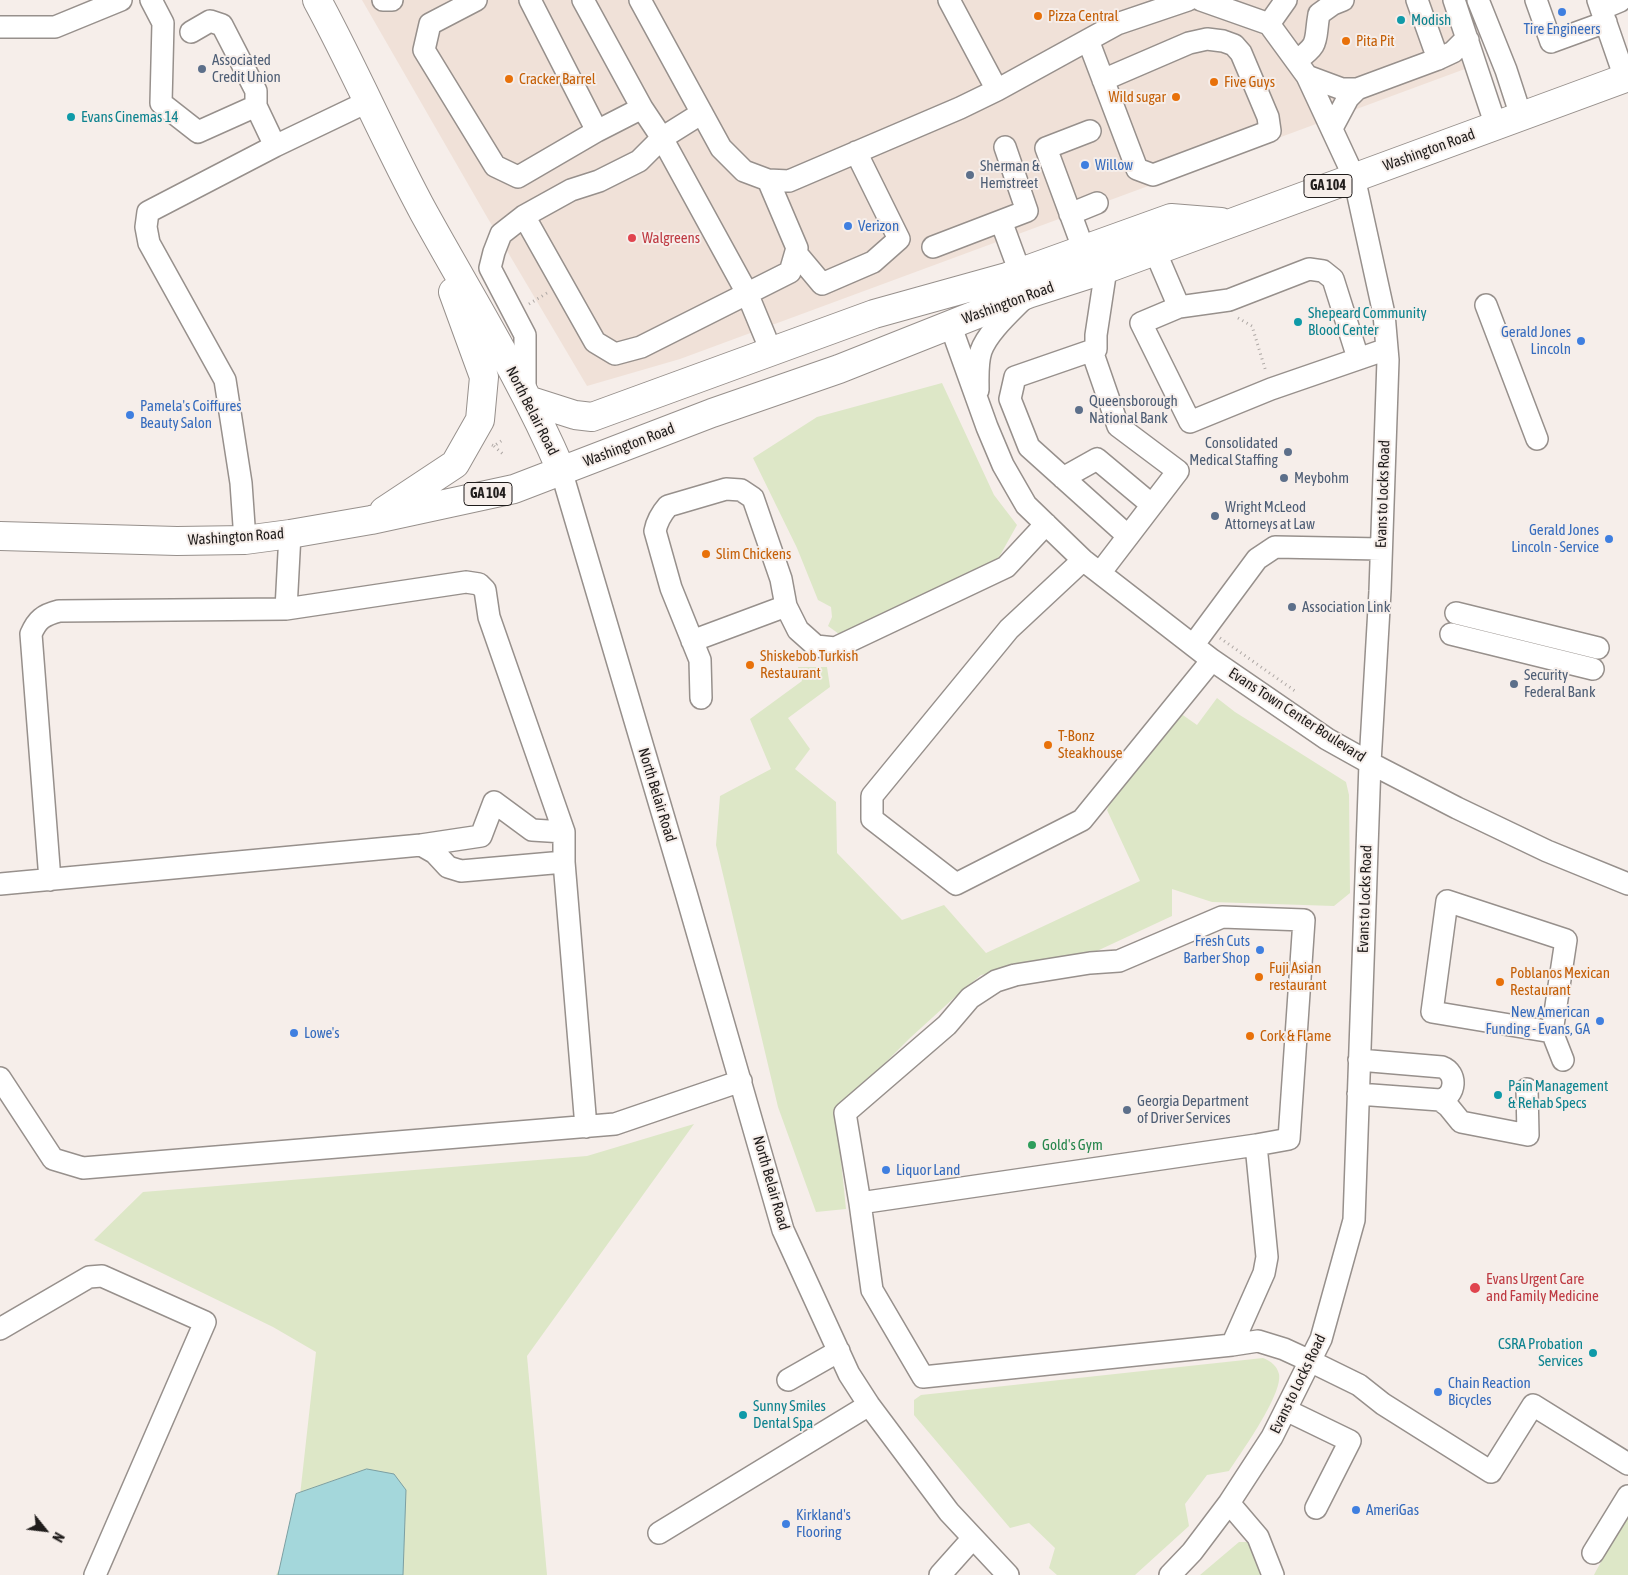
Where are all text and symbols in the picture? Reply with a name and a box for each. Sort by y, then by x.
marker: Tire Engineers [1556,6,1568,18]
place label: Pizza Central [1048,7,1119,25]
marker: Pizza Central [1032,10,1044,22]
place label: Modish [1411,11,1451,29]
marker: Modish [1395,14,1407,26]
place label: Tire Engineers [1523,20,1601,38]
place label: Pita Pit [1356,32,1395,50]
marker: Pita Pit [1340,35,1352,47]
place label: Associated Credit Union [212,51,281,86]
marker: Associated Credit Union [196,63,208,75]
place label: Cracker Barrel [519,70,596,88]
marker: Cracker Barrel [503,73,515,85]
place label: Five Guys [1224,73,1275,91]
marker: Five Guys [1208,76,1220,88]
place label: Wild sugar [1109,88,1166,106]
marker: Wild sugar [1170,91,1182,103]
place label: Evans Cinemas 14 [81,108,179,126]
marker: Evans Cinemas 14 [65,111,77,123]
street label: Washington Road [1381,125,1477,175]
place label: Willow [1095,156,1133,174]
place label: Sherman & Hemstreet [980,157,1040,192]
marker: Willow [1079,159,1091,171]
marker: Sherman & Hemstreet [964,169,976,181]
road number: GA 104 [1304,175,1352,198]
place label: Verizon [858,217,899,235]
marker: Verizon [842,220,854,232]
place label: Walgreens [642,229,700,247]
marker: Walgreens [626,232,638,244]
street label: Washington Road [960,278,1056,328]
place label: Shepeard Community Blood Center [1308,304,1427,339]
marker: Shepeard Community Blood Center [1292,316,1304,328]
place label: Gerald Jones Lincoln [1501,323,1571,358]
marker: Gerald Jones Lincoln [1575,335,1587,347]
street label: North Belair Road [502,364,562,458]
place label: Queensborough National Bank [1089,392,1178,427]
place label: Pamela's Coiffures Beauty Salon [140,397,242,432]
marker: Queensborough National Bank [1073,404,1085,416]
marker: Pamela's Coiffures Beauty Salon [124,409,136,421]
street label: Washington Road [581,419,677,471]
place label: Consolidated Medical Staffing [1189,434,1278,469]
street label: Evans to Locks Road [1372,440,1394,548]
marker: Consolidated Medical Staffing [1282,446,1294,458]
place label: Meybohm [1294,469,1349,487]
marker: Meybohm [1278,472,1290,484]
road number: GA 104 [464,482,512,506]
place label: Wright McLeod Attorneys at Law [1225,498,1315,533]
marker: Wright McLeod Attorneys at Law [1209,510,1221,522]
place label: Gerald Jones Lincoln - Service [1511,521,1599,556]
street label: Washington Road [187,525,285,549]
marker: Gerald Jones Lincoln - Service [1603,533,1615,545]
place label: Slim Chickens [716,545,791,563]
marker: Slim Chickens [700,548,712,560]
place label: Association Link [1302,598,1390,616]
marker: Association Link [1286,601,1298,613]
place label: Shiskebob Turkish Restaurant [760,647,858,682]
marker: Shiskebob Turkish Restaurant [744,659,756,671]
street label: Evans Town Center Boulevard [1225,664,1369,766]
place label: Security Federal Bank [1524,666,1595,701]
marker: Security Federal Bank [1508,678,1520,690]
place label: T-Bonz Steakhouse [1058,727,1123,762]
marker: T-Bonz Steakhouse [1042,739,1054,751]
street label: North Belair Road [634,746,680,844]
street label: Evans to Locks Road [1354,845,1376,953]
place label: Fresh Cuts Barber Shop [1183,932,1250,967]
marker: Fresh Cuts Barber Shop [1254,944,1266,956]
place label: Fuji Asian restaurant [1269,959,1327,994]
place label: Poblanos Mexican Restaurant [1510,964,1610,999]
marker: Fuji Asian restaurant [1253,971,1265,983]
marker: Poblanos Mexican Restaurant [1494,976,1506,988]
place label: New American Funding - Evans, GA [1485,1003,1590,1038]
marker: New American Funding - Evans, GA [1594,1015,1606,1027]
place label: Lowe's [304,1024,340,1042]
marker: Lowe's [288,1027,300,1039]
place label: Cork & Flame [1260,1027,1331,1045]
marker: Cork & Flame [1244,1030,1256,1042]
place label: Pain Management & Rehab Specs [1508,1077,1608,1112]
marker: Pain Management & Rehab Specs [1492,1089,1504,1101]
place label: Georgia Department of Driver Services [1137,1092,1249,1127]
marker: Georgia Department of Driver Services [1121,1104,1133,1116]
street label: North Belair Road [749,1134,793,1232]
place label: Gold's Gym [1042,1136,1103,1154]
marker: Gold's Gym [1026,1139,1038,1151]
place label: Liquor Land [896,1161,960,1179]
marker: Liquor Land [880,1164,892,1176]
place label: Evans Urgent Care and Family Medicine [1486,1270,1599,1305]
marker: Evans Urgent Care and Family Medicine [1468,1281,1482,1295]
street label: Evans to Locks Road [1266,1331,1330,1437]
place label: CSRA Probation Services [1498,1335,1583,1370]
marker: CSRA Probation Services [1587,1347,1599,1359]
place label: Chain Reaction Bicycles [1448,1374,1531,1409]
marker: Chain Reaction Bicycles [1432,1386,1444,1398]
place label: Sunny Smiles Dental Spa [753,1397,826,1432]
marker: Sunny Smiles Dental Spa [737,1409,749,1421]
place label: AmeriGas [1366,1501,1419,1519]
marker: AmeriGas [1350,1504,1362,1516]
north arrow [20,1505,70,1555]
place label: Kirkland's Flooring [796,1506,851,1541]
marker: Kirkland's Flooring [780,1518,792,1530]
text: N [49,1530,67,1545]

